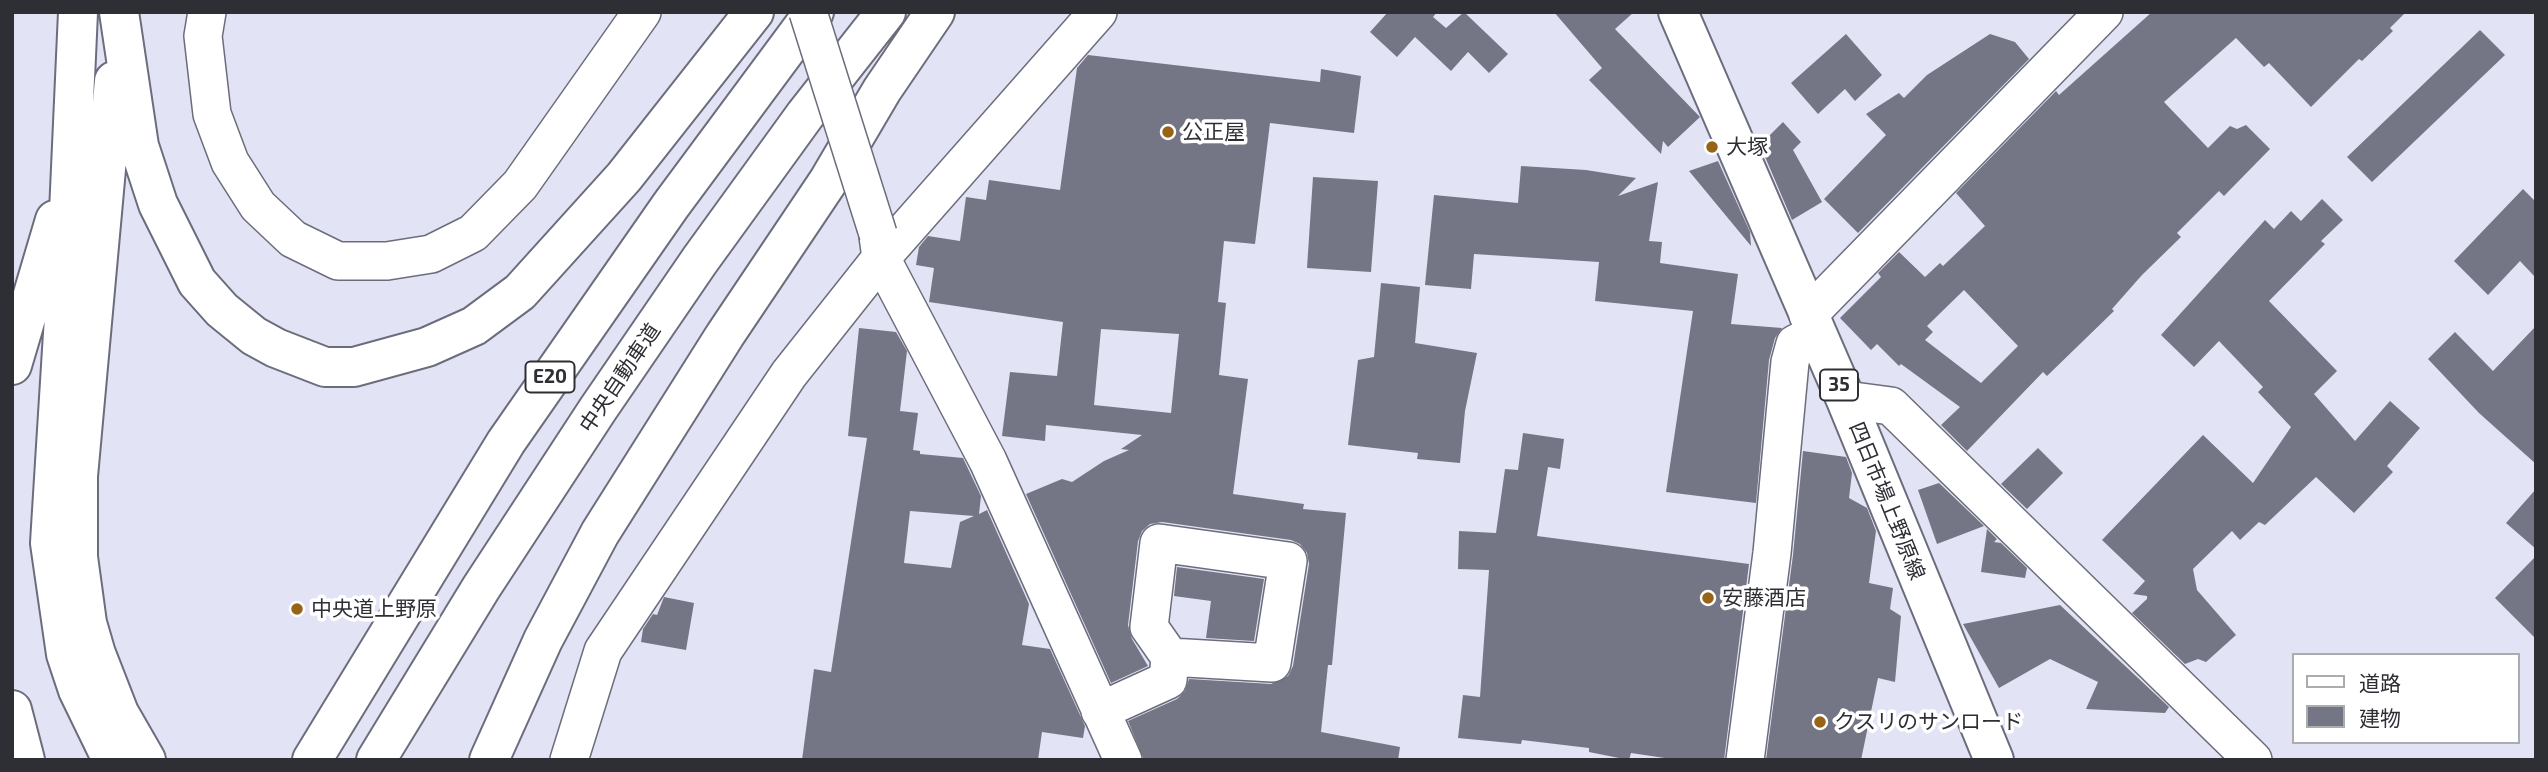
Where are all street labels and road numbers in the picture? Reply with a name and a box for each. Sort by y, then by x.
street label: 中央自動車道 [574,319,666,437]
road number: E20 [526,362,574,392]
road number: 35 [1820,370,1858,400]
street label: 四日市場上野原線 [1844,418,1930,584]

